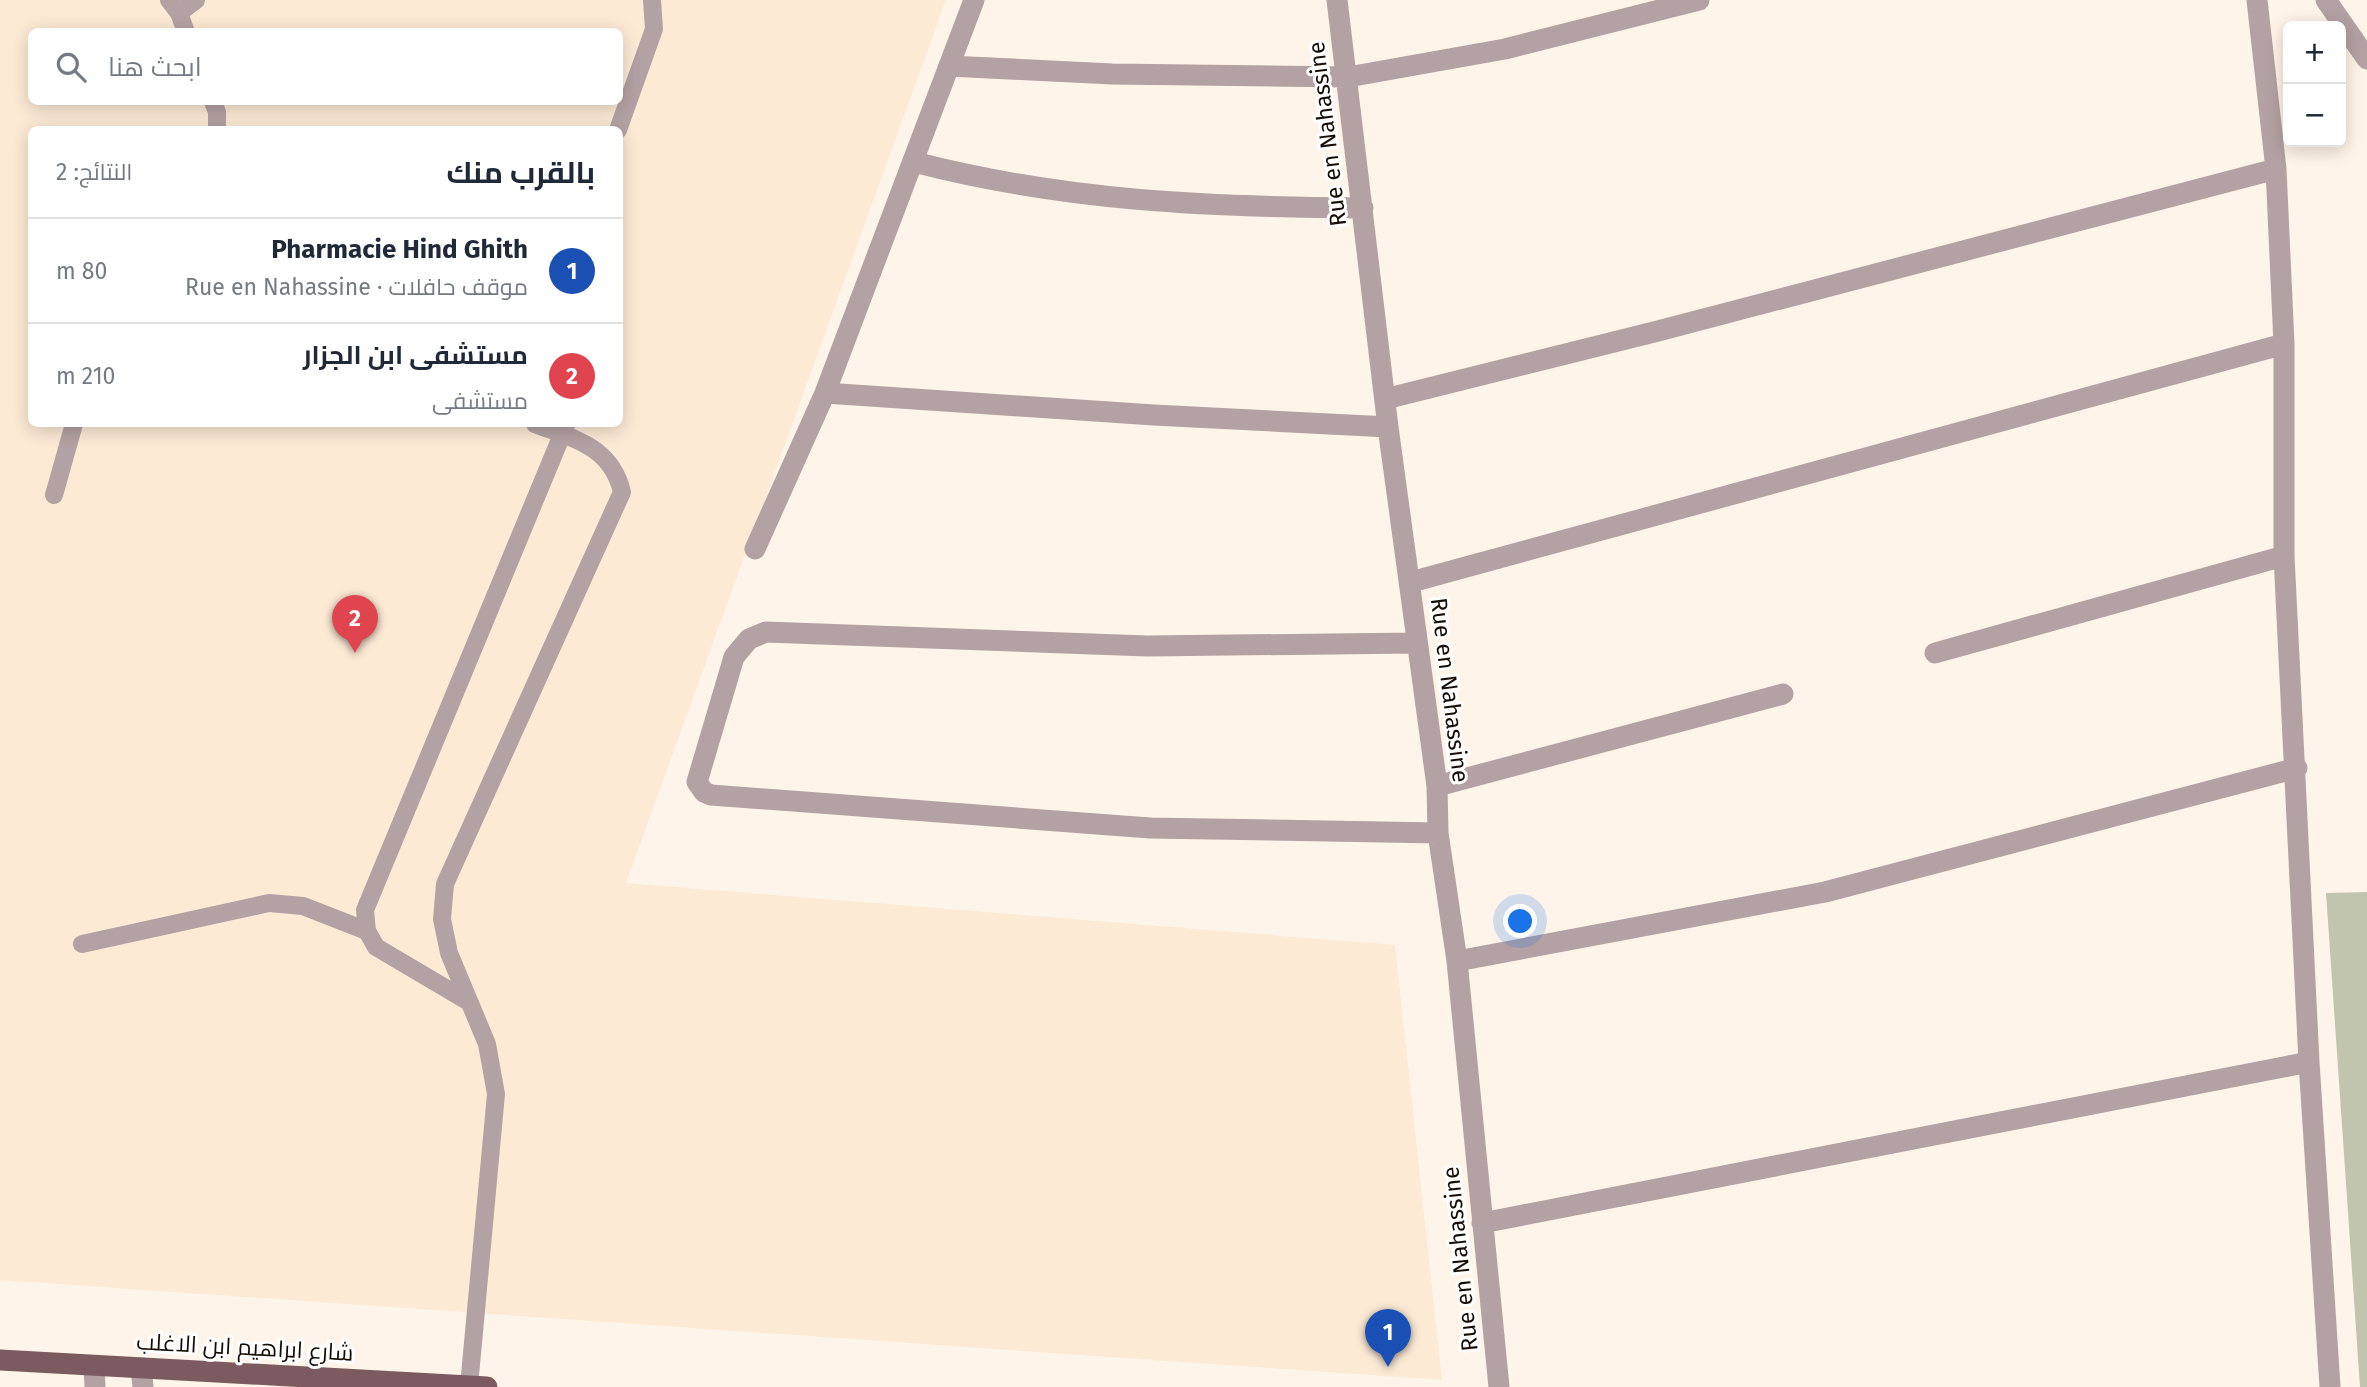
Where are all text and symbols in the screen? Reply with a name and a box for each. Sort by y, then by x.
map controls [2283,21,2346,147]
button: + [2283,21,2346,84]
search box [28,28,623,105]
street label: Rue en Nahassine [1302,40,1352,228]
icon: search [52,48,90,86]
text: ابحث هنا [108,52,202,83]
button: − [2283,84,2346,147]
text: بالقرب منك [446,155,595,191]
text: النتائج: 2 [56,158,132,186]
text: Pharmacie Hind Ghith [271,234,528,265]
text: 80 m [56,257,107,285]
text: 1 [567,257,577,285]
text: موقف حافلات · Rue en Nahassine [185,273,528,301]
text: مستشفى ابن الجزار [303,340,528,371]
text: 210 m [56,362,115,390]
text: 2 [566,362,578,390]
text: مستشفى [432,387,528,415]
pin: 2 [332,595,378,653]
street label: Rue en Nahassine [1425,596,1475,784]
your location [1503,904,1537,938]
street label: Rue en Nahassine [1436,1165,1484,1353]
pin: 1 [1365,1309,1411,1367]
street label: شارع ابراهيم ابن الاغلب [136,1327,354,1369]

